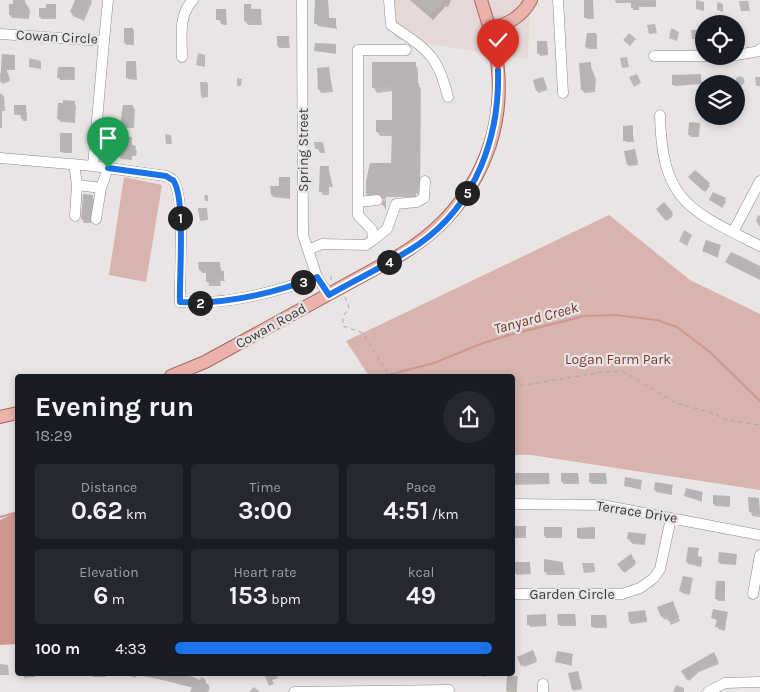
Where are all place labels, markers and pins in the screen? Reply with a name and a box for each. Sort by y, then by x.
pin [477,19,519,70]
pin [87,117,129,168]
pin: 5 [454,180,480,206]
pin: 1 [168,206,192,230]
pin: 4 [376,250,402,274]
pin: 3 [290,270,316,294]
pin: 2 [188,290,212,316]

